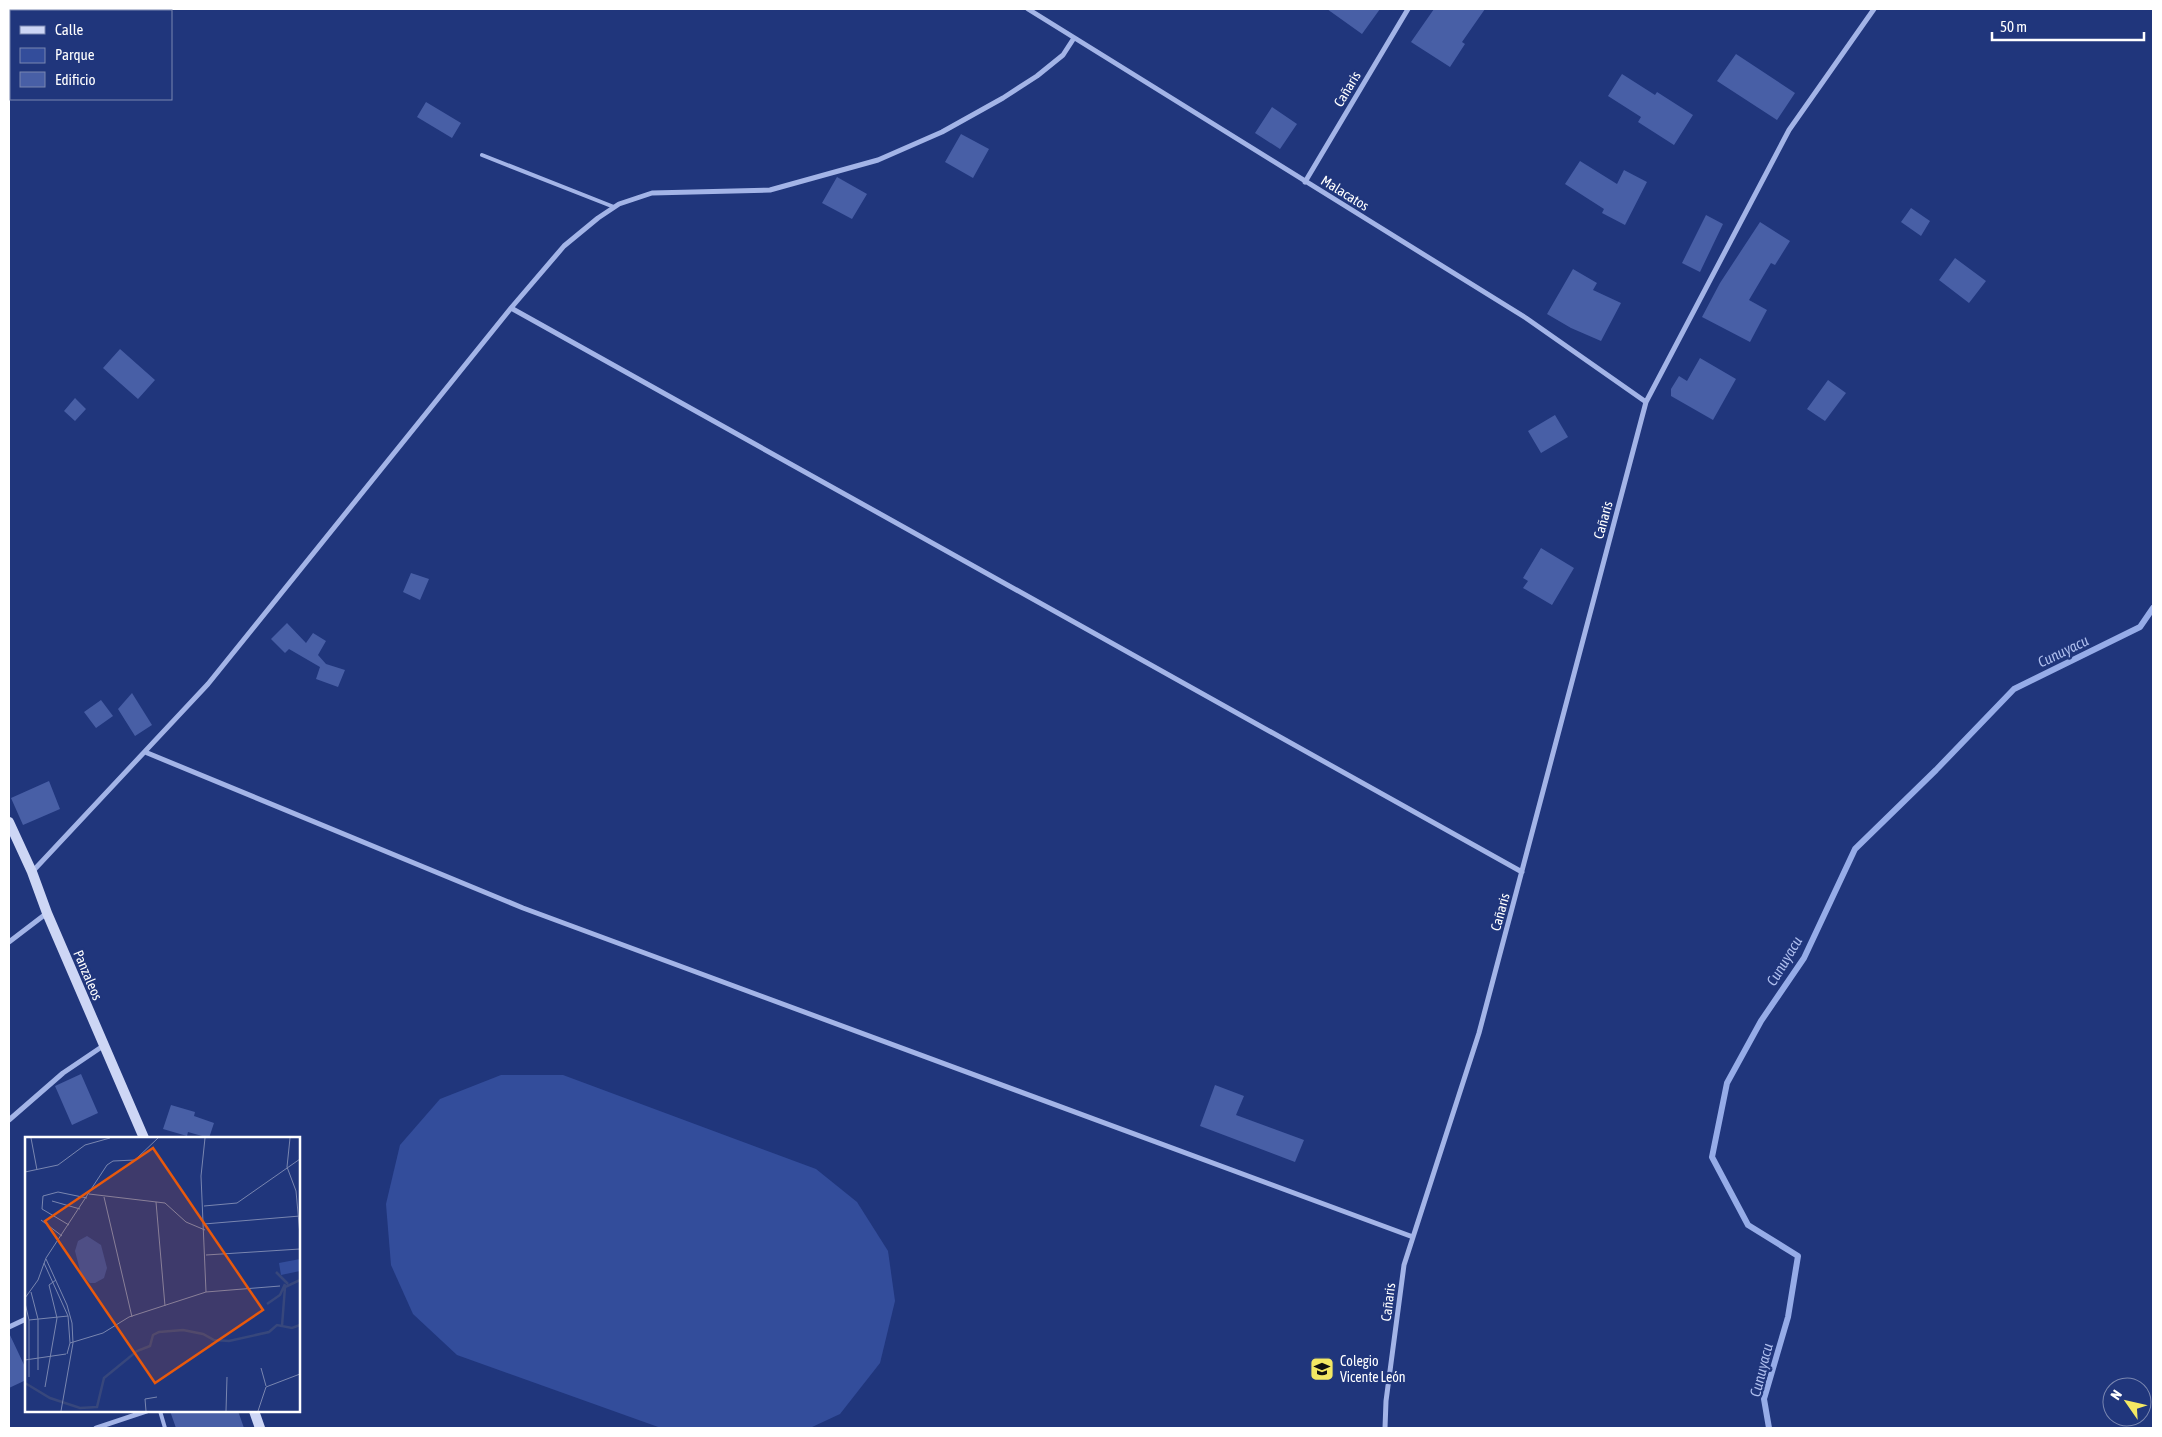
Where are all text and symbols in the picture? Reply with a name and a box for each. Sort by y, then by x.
legend [10,10,172,100]
scale bar [1992,10,2144,42]
text: 50 m [2000,18,2027,35]
text: Calle [55,21,84,38]
text: Parque [55,46,95,63]
street label: Cañaris [1330,68,1364,110]
text: Edificio [55,71,96,88]
street label: Malacatos [1318,172,1372,214]
street label: Cañaris [1590,499,1616,541]
water label: Cunuyacu [2035,631,2091,671]
street label: Cañaris [1487,891,1513,933]
water label: Cunuyacu [1763,933,1805,989]
street label: Panzaleos [70,948,106,1002]
inset map [25,1137,300,1412]
street label: Cañaris [1378,1282,1398,1322]
water label: Cunuyacu [1746,1342,1776,1398]
place label: Colegio Vicente León [1340,1353,1406,1385]
school or university icon: Colegio Vicente León [1309,1356,1335,1382]
north arrow [2102,1377,2152,1427]
text: N [2107,1387,2125,1403]

